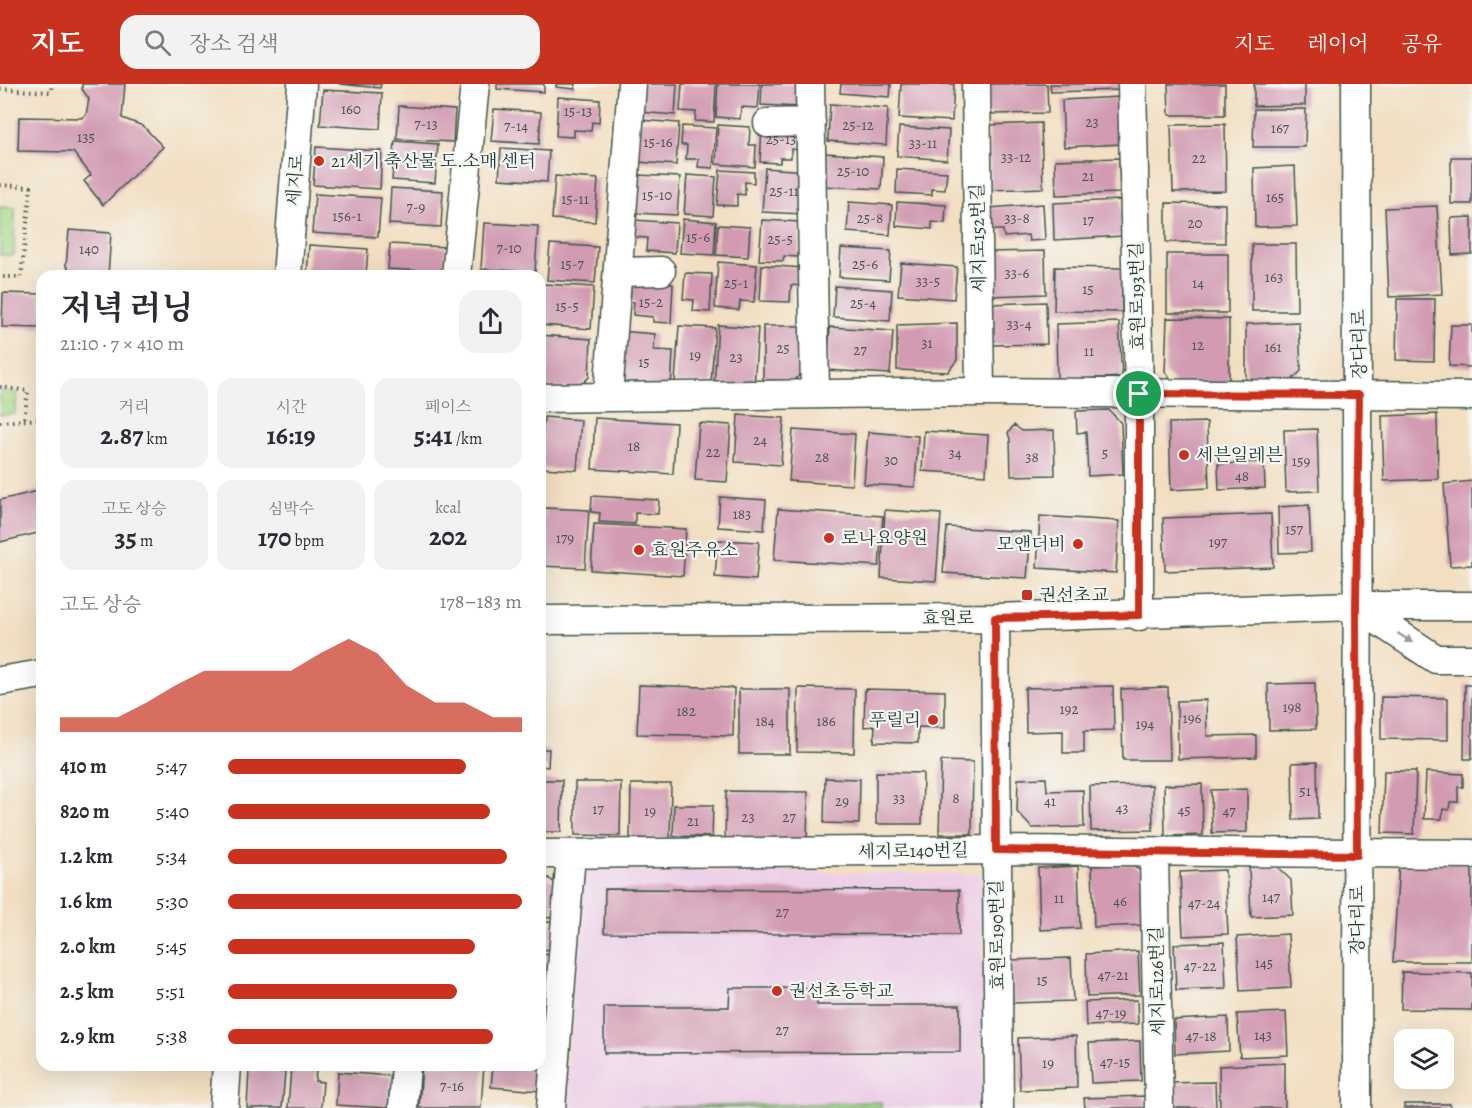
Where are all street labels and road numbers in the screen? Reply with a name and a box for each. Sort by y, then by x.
street label: 세지로 [281,153,309,207]
street label: 세지로152번길 [965,183,991,293]
street label: 효원로193번길 [1124,241,1150,351]
street label: 장다리로 [1346,309,1372,379]
street label: 효원로 [922,606,974,630]
street label: 세지로140번길 [857,838,969,864]
street label: 효원로190번길 [984,879,1010,991]
street label: 장다리로 [1345,885,1369,955]
street label: 세지로126번길 [1144,926,1170,1036]

